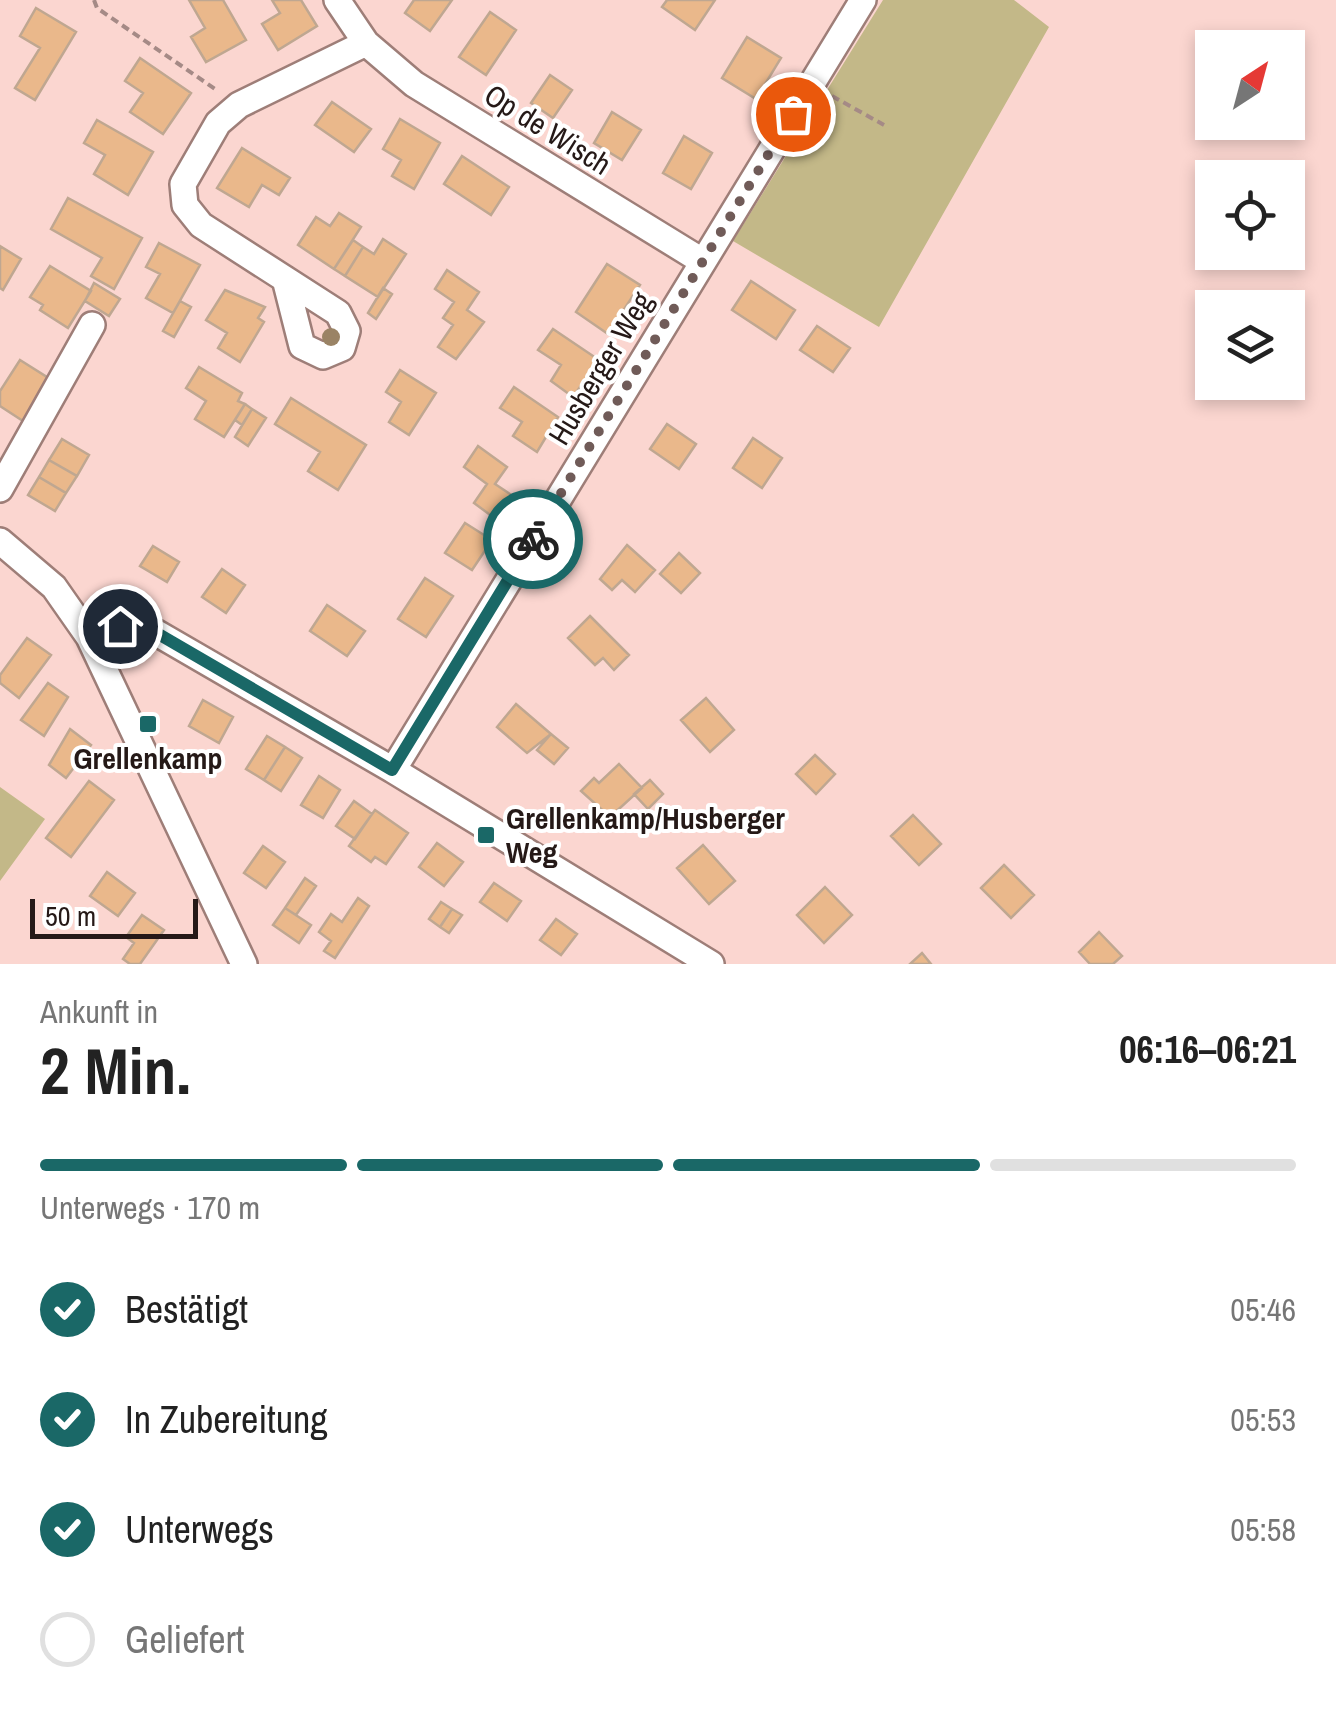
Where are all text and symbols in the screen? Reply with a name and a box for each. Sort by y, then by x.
north arrow [1195,30,1305,140]
map controls [1195,30,1305,400]
pin [751,72,836,157]
street label: Op de Wisch [477,74,619,184]
icon: bag [766,87,821,142]
button: locate [1195,160,1305,270]
street label: Husberger Weg [539,284,662,452]
button: layers [1195,290,1305,400]
courier [483,489,583,589]
icon: bike [506,512,561,567]
pin [78,584,163,669]
icon: home [93,599,148,654]
marker: Grellenkamp [137,713,159,735]
place label: Grellenkamp [73,738,223,778]
place label: Grellenkamp/Husberger Weg [506,798,785,872]
marker: Grellenkamp/Husberger Weg [475,824,497,846]
scale bar [30,894,198,938]
text: 50 m [45,897,96,935]
text: Ankunft in [40,990,158,1033]
text: 06:16–06:21 [1119,1024,1296,1075]
text: 2 Min. [40,1027,191,1114]
text: Unterwegs · 170 m [40,1186,260,1229]
icon: check [40,1282,95,1337]
text: Bestätigt [125,1284,248,1335]
text: 05:46 [1230,1288,1296,1331]
icon: check [40,1392,95,1447]
text: In Zubereitung [125,1394,328,1445]
text: 05:53 [1230,1398,1296,1441]
icon: check [40,1502,95,1557]
text: Unterwegs [125,1504,274,1555]
text: 05:58 [1230,1508,1296,1551]
text: Geliefert [125,1614,245,1665]

